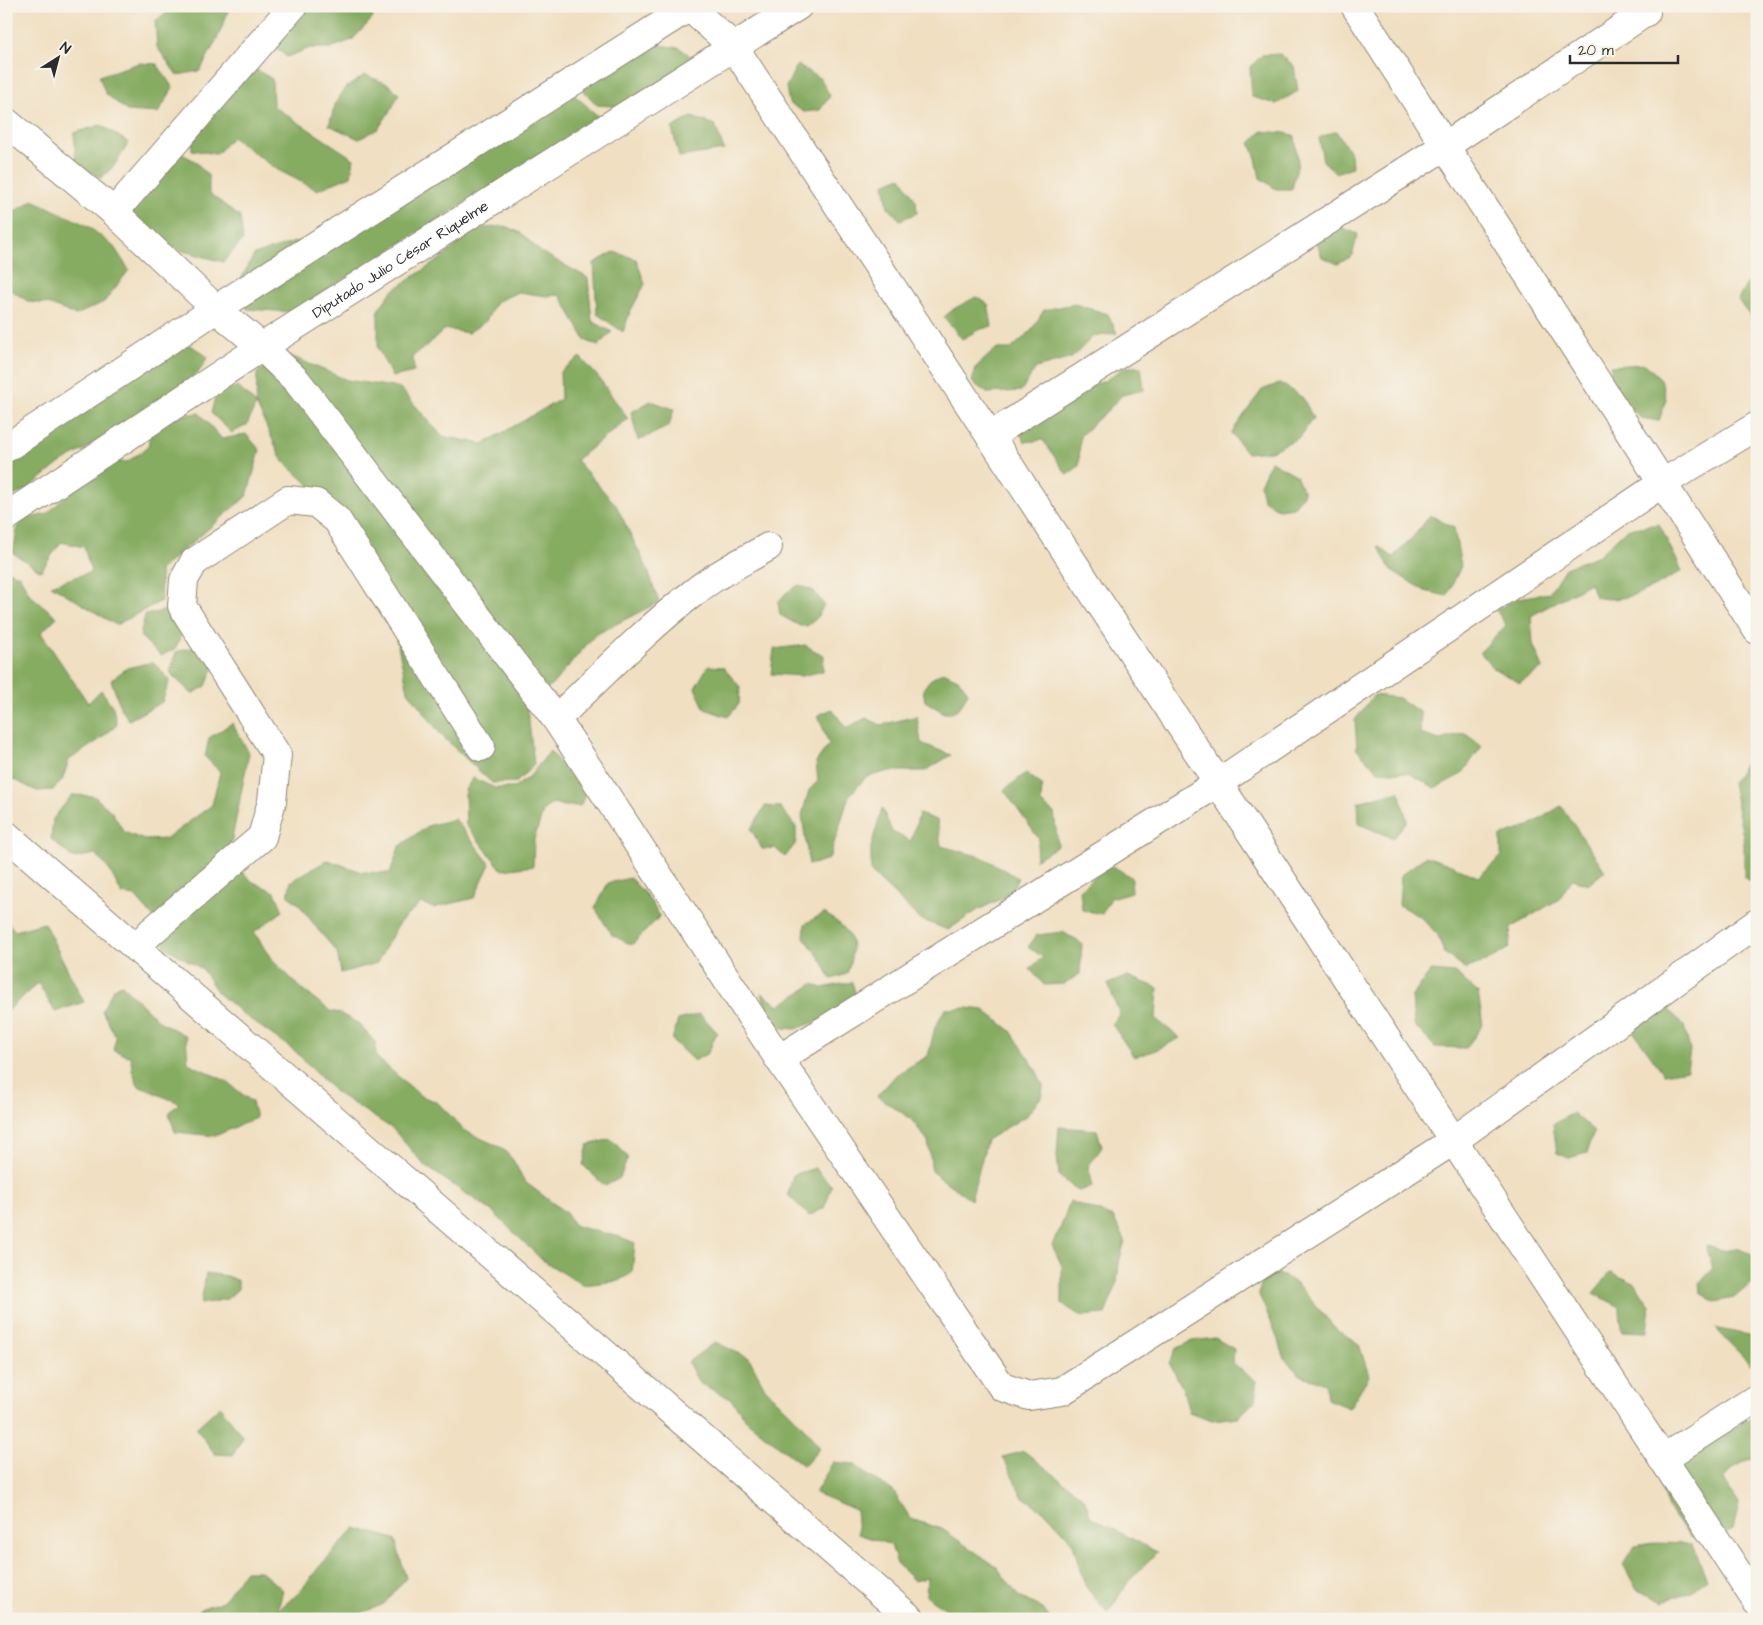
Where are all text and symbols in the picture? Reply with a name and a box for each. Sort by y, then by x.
north arrow [32,32,82,82]
scale bar [1570,32,1678,64]
text: N [56,38,75,59]
text: 20 m [1578,40,1614,61]
street label: Diputado Julio César Riquelme [308,195,492,323]

